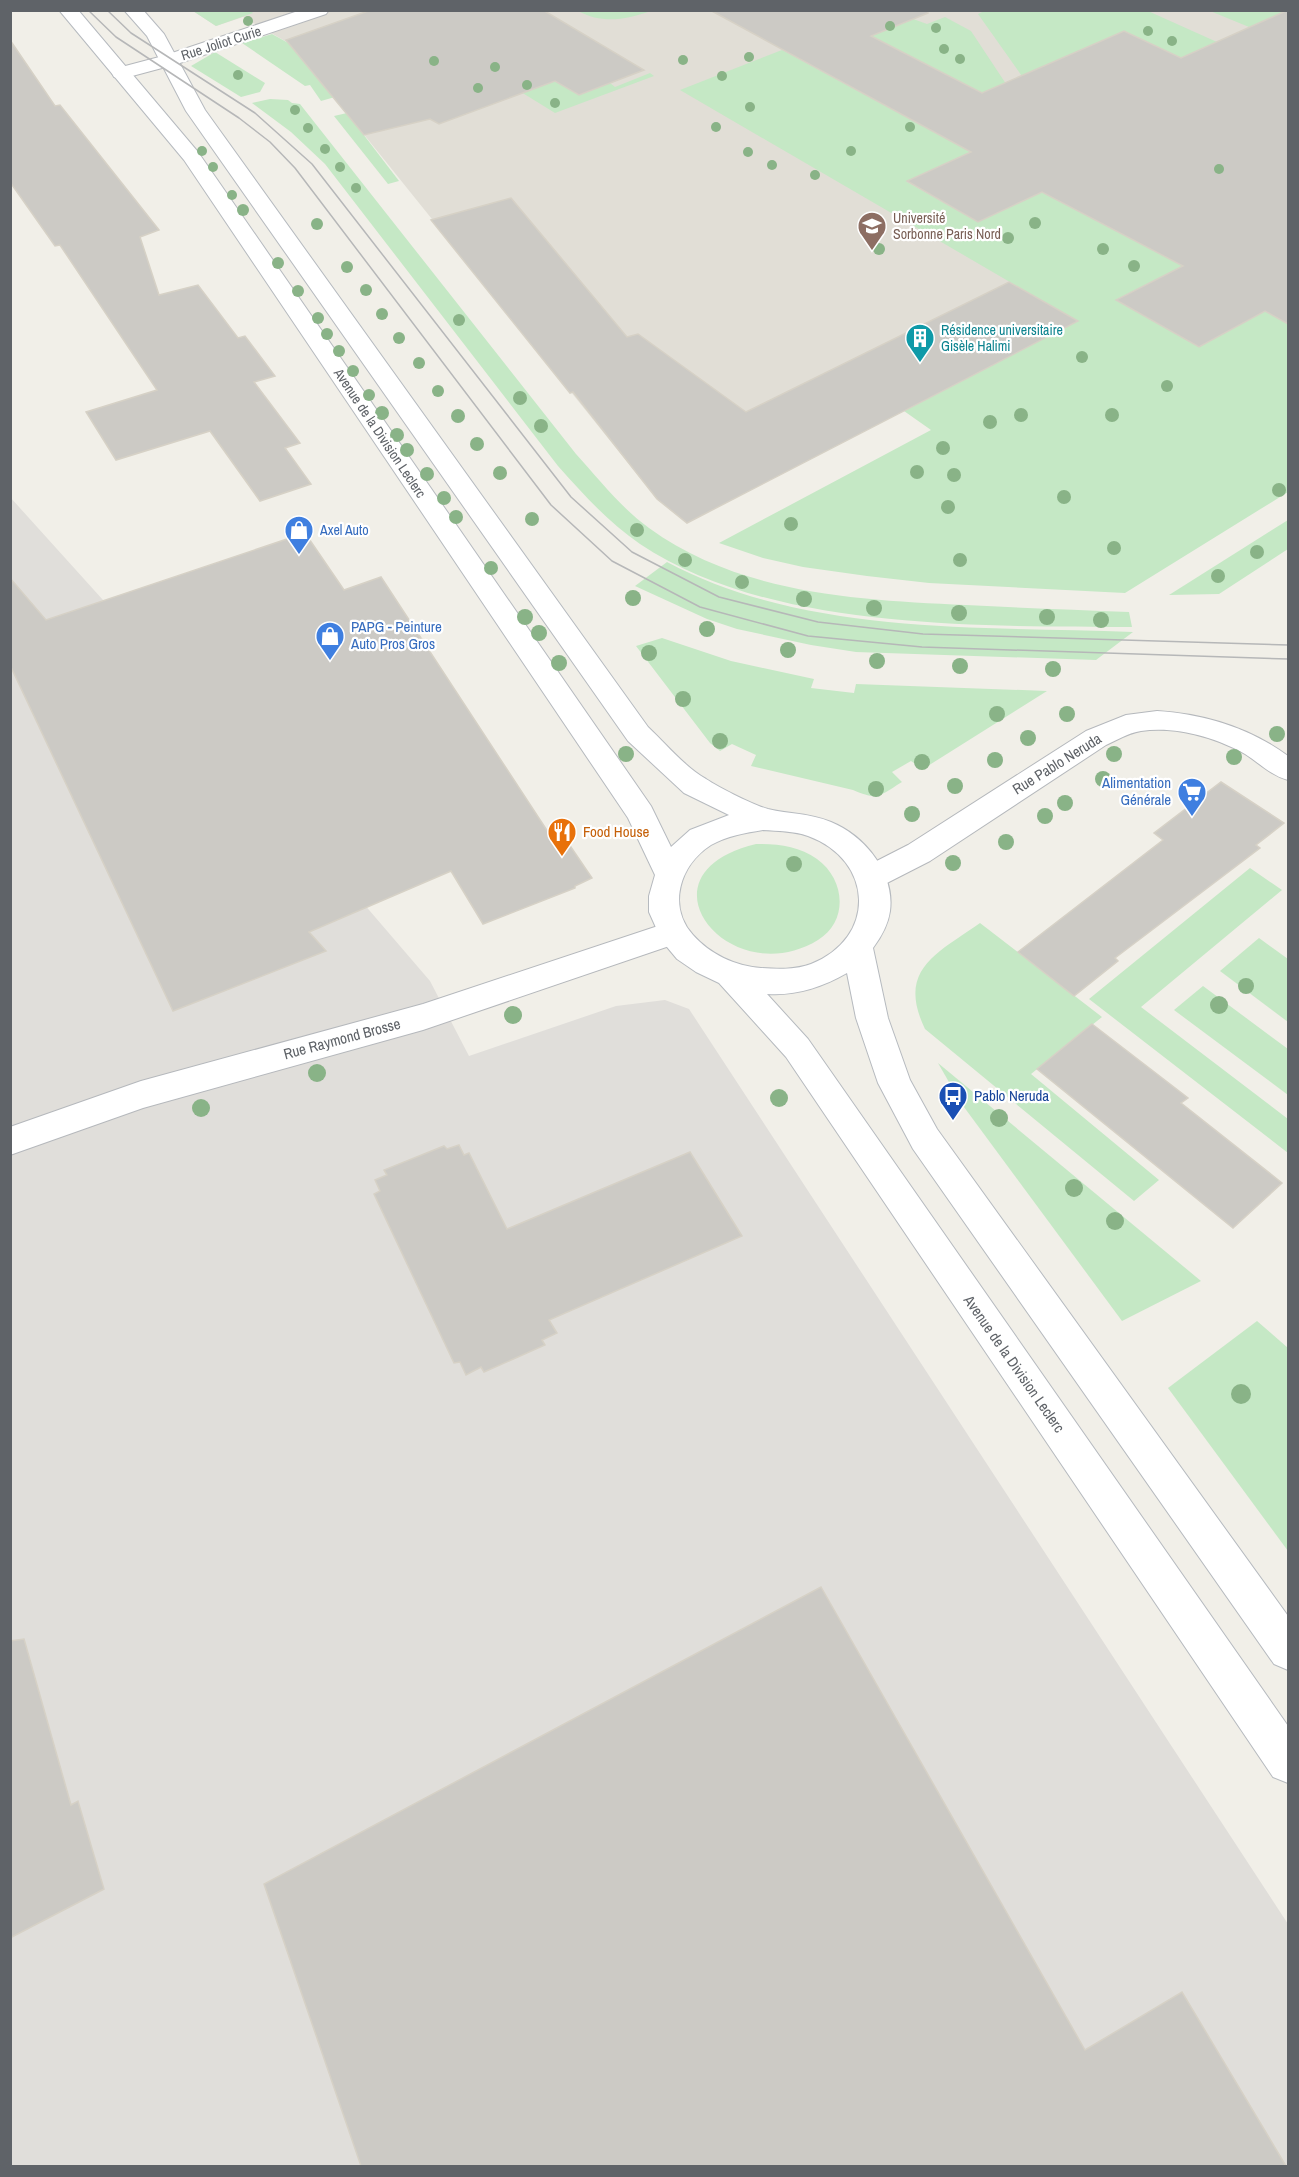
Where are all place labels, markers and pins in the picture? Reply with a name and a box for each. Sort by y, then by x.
place label: Université Sorbonne Paris Nord [893,209,1001,243]
school or university icon: Université Sorbonne Paris Nord [856,210,888,252]
place label: Résidence universitaire Gisèle Halimi [941,321,1063,355]
building icon: Résidence universitaire Gisèle Halimi [904,322,936,364]
shop icon: Axel Auto [283,514,315,556]
place label: Axel Auto [319,521,369,539]
place label: PAPG - Peinture Auto Pros Gros [350,616,442,654]
shop icon: PAPG - Peinture Auto Pros Gros [314,620,346,662]
place label: Alimentation Générale [1101,772,1171,810]
supermarket icon: Alimentation Générale [1176,776,1208,818]
restaurant icon: Food House [546,816,578,858]
place label: Food House [583,821,650,842]
bus stop icon: Pablo Neruda [937,1080,969,1122]
place label: Pablo Neruda [974,1085,1049,1106]

